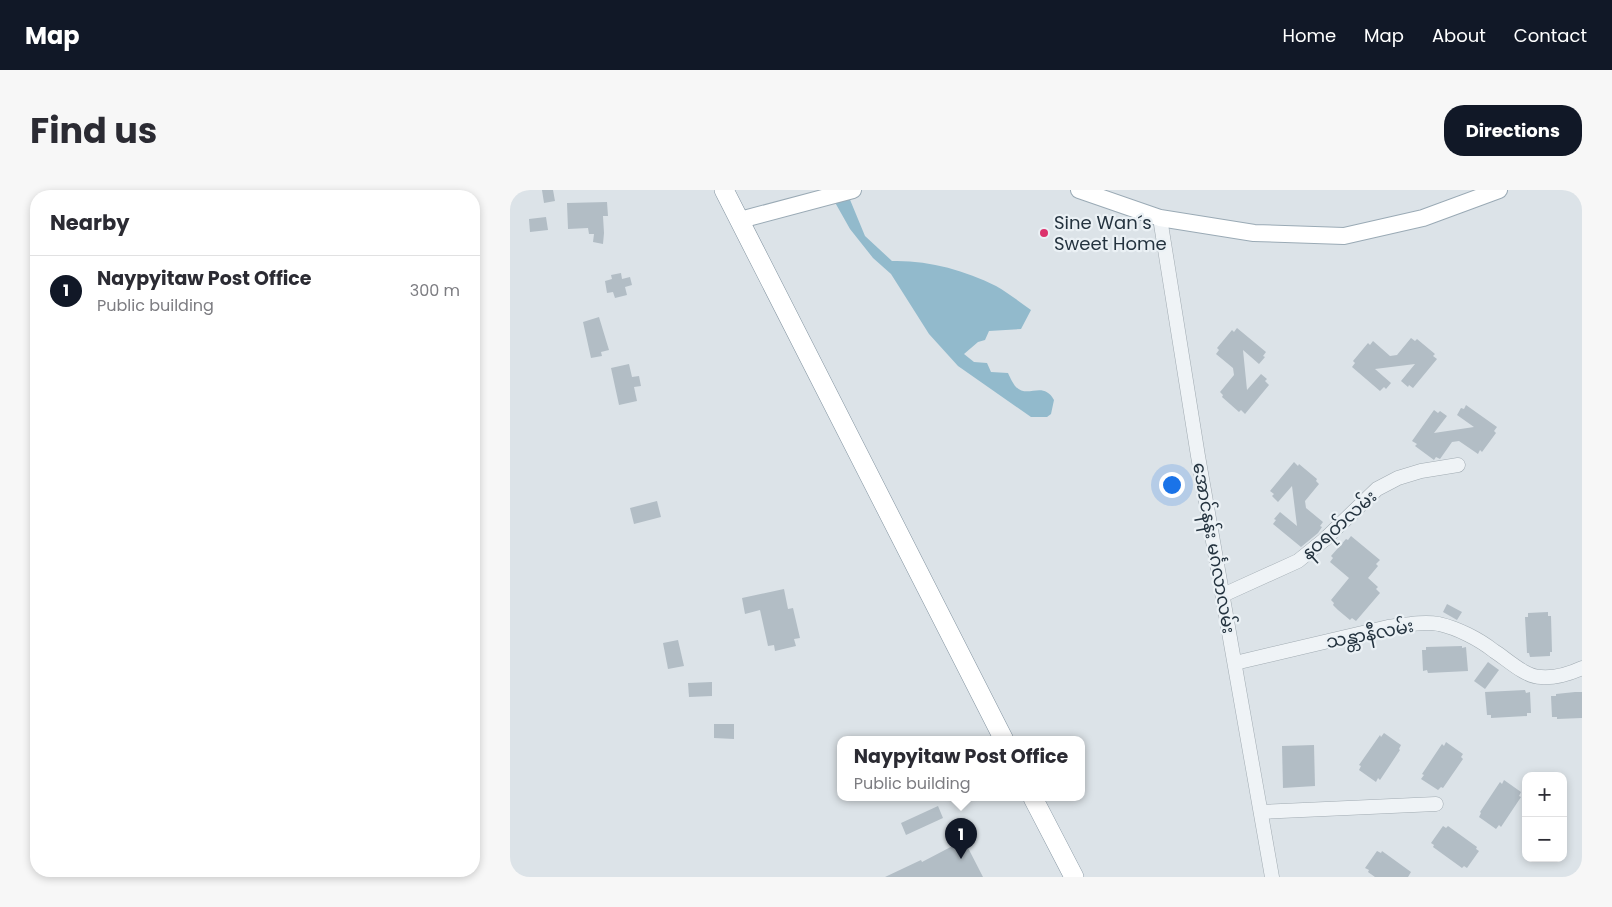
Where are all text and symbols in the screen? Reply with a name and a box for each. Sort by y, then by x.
text: Map [25,19,80,52]
text: Home [1282,23,1336,48]
text: Map [1364,23,1404,48]
text: About [1432,23,1486,48]
text: Contact [1514,23,1587,48]
button: Directions [1444,105,1582,156]
text: Find us [30,106,157,155]
text: Nearby [50,208,130,237]
place label: Sine Wan´s Sweet Home [1054,210,1167,256]
marker: Sine Wan´s Sweet Home [1038,227,1050,239]
text: Naypyitaw Post Office [97,265,312,292]
text: 1 [63,279,69,302]
text: 300 m [410,279,460,302]
text: Public building [97,294,214,317]
street label: အောင်နန်း မင်္ဂလာလမ်း [1184,461,1242,636]
your location [1159,472,1185,498]
street label: နဝရတ်လမ်း [1295,484,1384,567]
street label: သန္တာနီလမ်း [1324,612,1416,657]
popup [837,736,1085,801]
text: Naypyitaw Post Office [854,743,1068,770]
text: Public building [854,772,971,795]
map controls [1522,772,1567,862]
button: + [1522,772,1567,817]
button: − [1522,817,1567,862]
pin: 1 [945,818,977,859]

